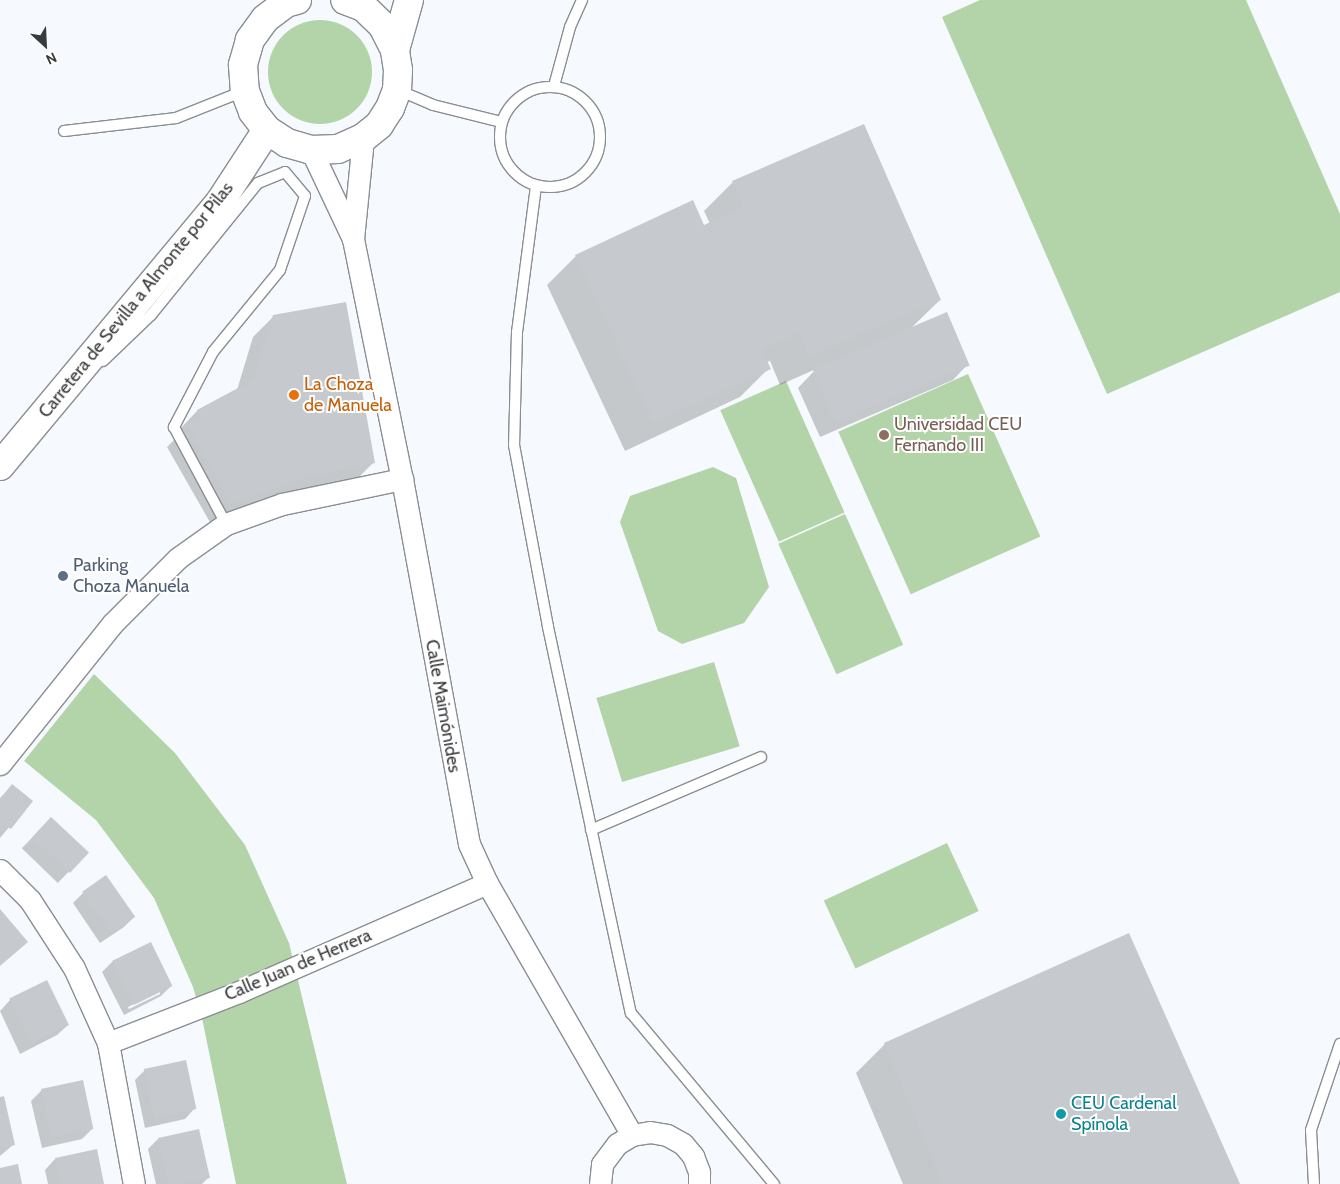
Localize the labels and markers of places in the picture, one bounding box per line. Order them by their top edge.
place label: La Choza de Manuela [304,374,392,416]
marker: La Choza de Manuela [288,389,300,401]
place label: Universidad CEU Fernando III [894,414,1022,456]
marker: Universidad CEU Fernando III [878,429,890,441]
place label: Parking Choza Manuela [73,555,189,598]
marker: Parking Choza Manuela [57,570,69,582]
place label: CEU Cardenal Spínola [1071,1093,1176,1136]
marker: CEU Cardenal Spínola [1055,1108,1067,1120]

